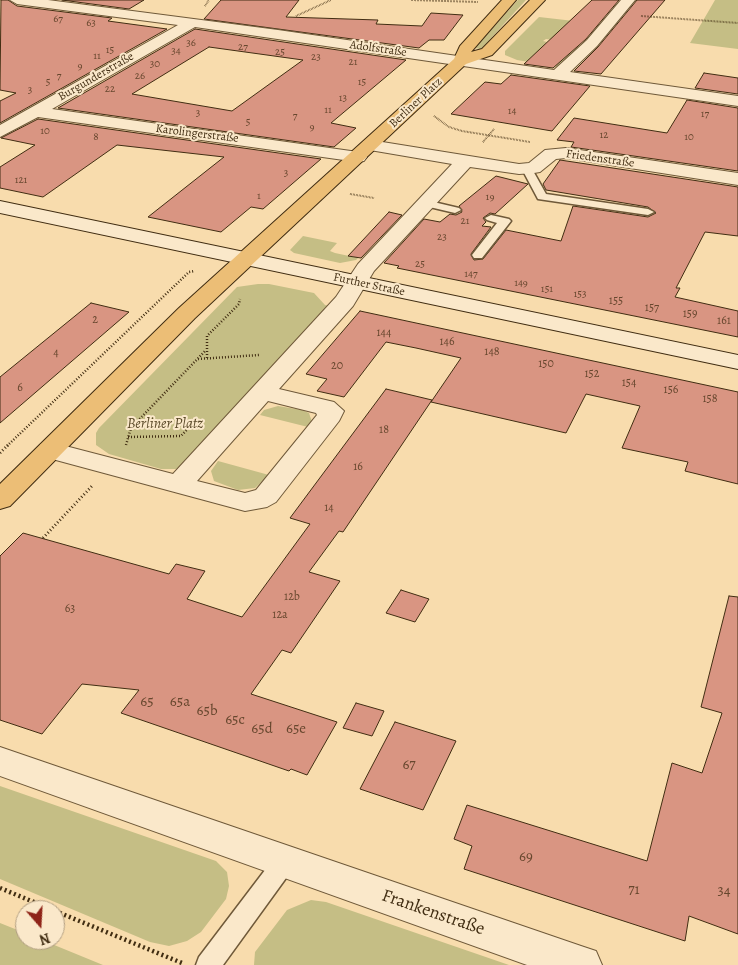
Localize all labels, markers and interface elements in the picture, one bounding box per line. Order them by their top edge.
house number: 67 [53,12,63,26]
house number: 63 [86,16,96,30]
house number: 36 [186,36,196,50]
street label: Adolfstraße [349,38,407,60]
house number: 27 [238,40,248,54]
house number: 15 [106,43,114,57]
house number: 34 [171,44,181,58]
house number: 25 [275,45,285,59]
street label: Burgunderstraße [56,49,136,105]
house number: 11 [93,49,101,63]
house number: 23 [311,50,321,64]
house number: 21 [349,55,357,69]
house number: 30 [150,57,160,71]
house number: 9 [77,59,83,73]
house number: 7 [57,69,61,83]
house number: 26 [135,69,145,83]
house number: 5 [46,75,50,89]
house number: 15 [358,75,366,89]
street label: Berliner Platz [387,75,445,131]
house number: 22 [105,82,115,96]
house number: 3 [28,83,32,97]
house number: 13 [339,91,347,105]
house number: 11 [324,103,332,117]
house number: 14 [508,104,516,118]
house number: 3 [196,106,200,120]
house number: 17 [701,107,709,121]
house number: 7 [293,109,297,123]
house number: 5 [246,115,250,129]
house number: 9 [309,120,315,134]
street label: Karolingerstraße [155,122,239,146]
house number: 10 [40,124,50,138]
house number: 12 [600,128,608,142]
house number: 8 [93,130,99,144]
house number: 10 [684,130,694,144]
street label: Friedenstraße [565,147,635,171]
house number: 3 [284,166,288,180]
house number: 121 [15,173,27,187]
house number: 1 [257,189,261,203]
house number: 19 [486,190,494,204]
house number: 21 [461,214,469,228]
house number: 23 [437,230,447,244]
house number: 25 [415,257,425,271]
house number: 147 [464,267,478,281]
street label: Further Straße [332,270,406,300]
house number: 149 [514,276,528,290]
house number: 151 [541,282,553,296]
house number: 153 [573,287,587,301]
house number: 155 [609,294,623,308]
house number: 157 [645,301,659,315]
house number: 159 [683,307,697,321]
house number: 2 [92,313,98,327]
house number: 161 [717,314,731,328]
house number: 144 [377,326,391,340]
house number: 146 [439,335,455,349]
house number: 148 [484,345,500,359]
house number: 4 [53,346,59,360]
house number: 150 [538,357,554,371]
house number: 20 [331,359,343,373]
house number: 152 [585,367,599,381]
house number: 154 [622,376,636,390]
house number: 6 [17,381,23,395]
house number: 156 [664,383,678,397]
house number: 158 [702,392,718,406]
park label: Berliner Platz [127,415,203,433]
house number: 18 [379,423,389,437]
house number: 16 [353,460,363,474]
house number: 14 [324,501,334,515]
house number: 12b [284,590,300,604]
house number: 63 [65,602,75,616]
house number: 12a [272,608,288,622]
house number: 65 [140,693,154,711]
house number: 65a [170,693,190,711]
house number: 65b [197,702,217,720]
house number: 65c [225,711,245,729]
house number: 65d [251,720,273,738]
house number: 65e [286,720,306,738]
house number: 67 [402,756,416,774]
house number: 69 [519,848,533,866]
house number: 71 [628,881,640,899]
house number: 34 [717,882,731,900]
street label: Frankenstraße [379,885,487,941]
north arrow [15,900,65,950]
text: N [37,928,53,949]

